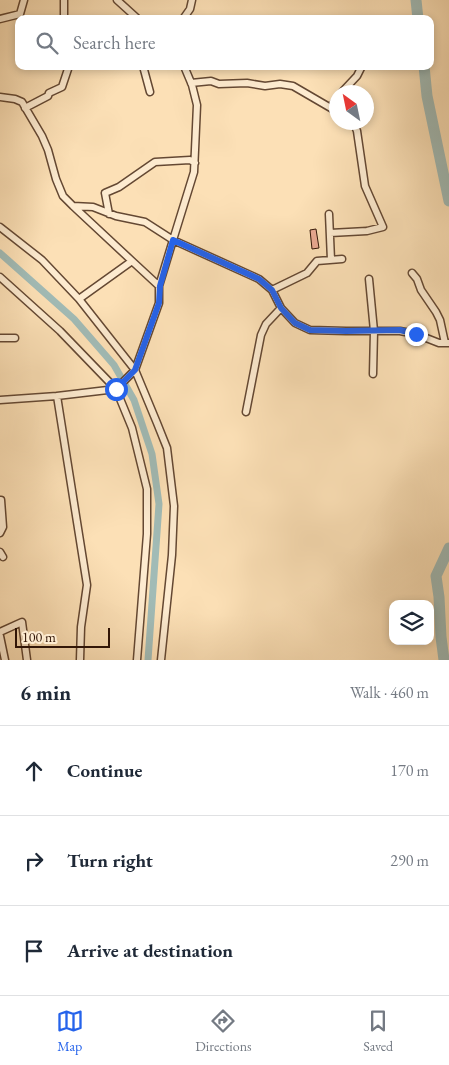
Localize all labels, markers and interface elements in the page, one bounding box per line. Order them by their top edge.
search box [15,15,434,70]
icon: search [33,29,61,57]
text: Search here [73,30,155,55]
north arrow [329,85,374,130]
route end [405,323,428,346]
route start [105,378,128,401]
map controls [389,600,434,645]
button: layers [389,600,434,645]
scale bar [15,625,110,648]
text: 100 m [22,628,56,646]
text: 6 min [20,679,71,706]
text: Walk · 460 m [350,682,429,703]
icon: ahead [20,757,48,785]
text: Continue [67,758,142,783]
text: 170 m [390,760,429,781]
icon: right [20,847,48,875]
text: Turn right [67,848,153,873]
text: 290 m [390,850,429,871]
icon: arrive [20,937,48,965]
text: Arrive at destination [67,938,233,963]
tab: Map [56,1007,84,1055]
tab: Directions [195,1007,252,1055]
tab: Saved [363,1007,393,1055]

